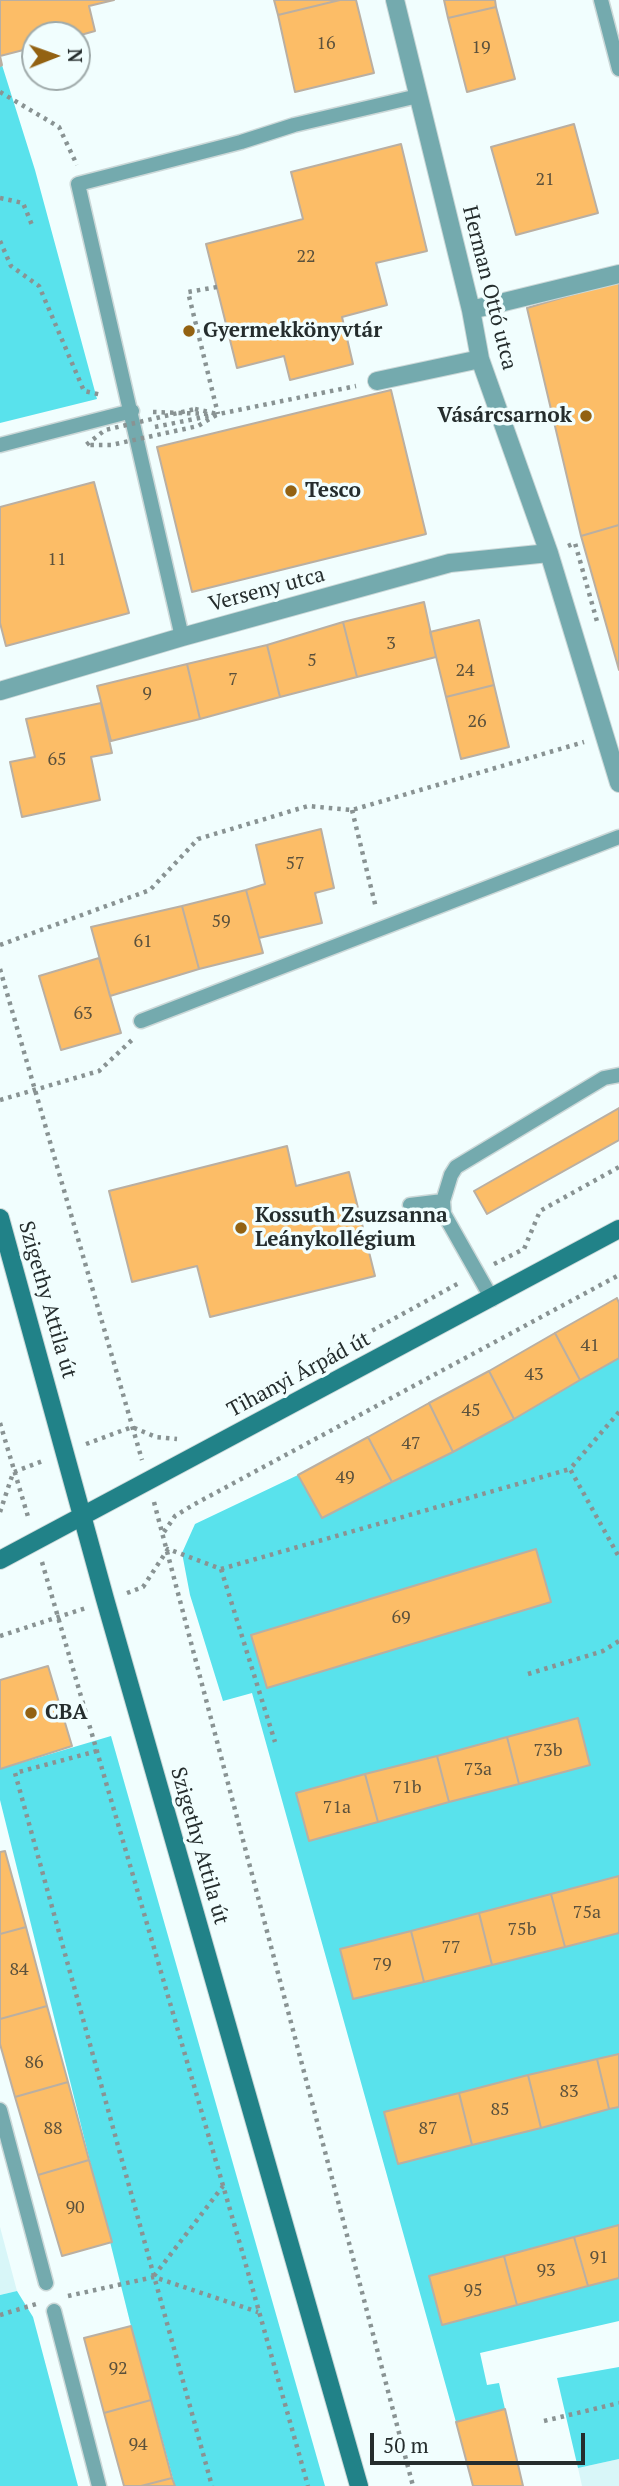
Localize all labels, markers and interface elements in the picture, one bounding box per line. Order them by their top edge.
north arrow [21,21,91,91]
house number: 16 [316,33,336,55]
house number: 19 [471,37,491,59]
text: N [63,48,88,63]
house number: 21 [535,169,555,191]
street label: Herman Ottó utca [456,203,522,373]
house number: 22 [296,246,316,268]
place label: Gyermekkönyvtár [203,318,382,344]
marker: Gyermekkönyvtár [181,323,197,339]
place label: Vásárcsarnok [437,403,572,429]
marker: Vásárcsarnok [578,408,594,424]
place label: Tesco [305,478,361,504]
marker: Tesco [283,483,299,499]
house number: 11 [47,549,67,571]
street label: Verseny utca [206,562,328,618]
house number: 3 [386,633,396,655]
house number: 5 [307,650,317,672]
house number: 24 [455,660,475,682]
house number: 7 [228,669,238,691]
house number: 9 [142,683,152,705]
house number: 26 [467,711,487,733]
house number: 65 [47,749,67,771]
house number: 57 [285,853,305,875]
house number: 59 [211,911,231,933]
house number: 61 [133,931,153,953]
house number: 63 [73,1003,93,1025]
place label: Kossuth Zsuzsanna Leánykollégium [255,1203,448,1253]
street label: Szigethy Attila út [13,1218,81,1382]
marker: Kossuth Zsuzsanna Leánykollégium [233,1220,249,1236]
street label: Tihanyi Árpád út [223,1327,375,1423]
house number: 41 [580,1335,600,1357]
house number: 43 [524,1364,544,1386]
house number: 45 [461,1400,481,1422]
house number: 47 [401,1433,421,1455]
house number: 49 [335,1467,355,1489]
house number: 69 [391,1607,411,1629]
place label: CBA [45,1700,88,1726]
marker: CBA [23,1705,39,1721]
house number: 73b [534,1740,562,1762]
house number: 73a [464,1759,492,1781]
street label: Szigethy Attila út [165,1764,233,1928]
house number: 71b [393,1777,421,1799]
house number: 71a [323,1797,351,1819]
house number: 75a [573,1902,601,1924]
house number: 75b [508,1919,536,1941]
house number: 77 [441,1937,461,1959]
house number: 79 [372,1954,392,1976]
house number: 84 [9,1959,29,1981]
house number: 86 [24,2052,44,2074]
house number: 83 [559,2081,579,2103]
house number: 85 [490,2099,510,2121]
house number: 88 [43,2118,63,2140]
house number: 87 [418,2118,438,2140]
house number: 90 [65,2197,85,2219]
house number: 91 [589,2247,609,2269]
house number: 93 [536,2260,556,2282]
house number: 95 [463,2280,483,2302]
house number: 92 [108,2358,128,2380]
scale bar [374,2420,589,2464]
text: 50 m [383,2431,429,2459]
house number: 94 [128,2434,148,2456]

